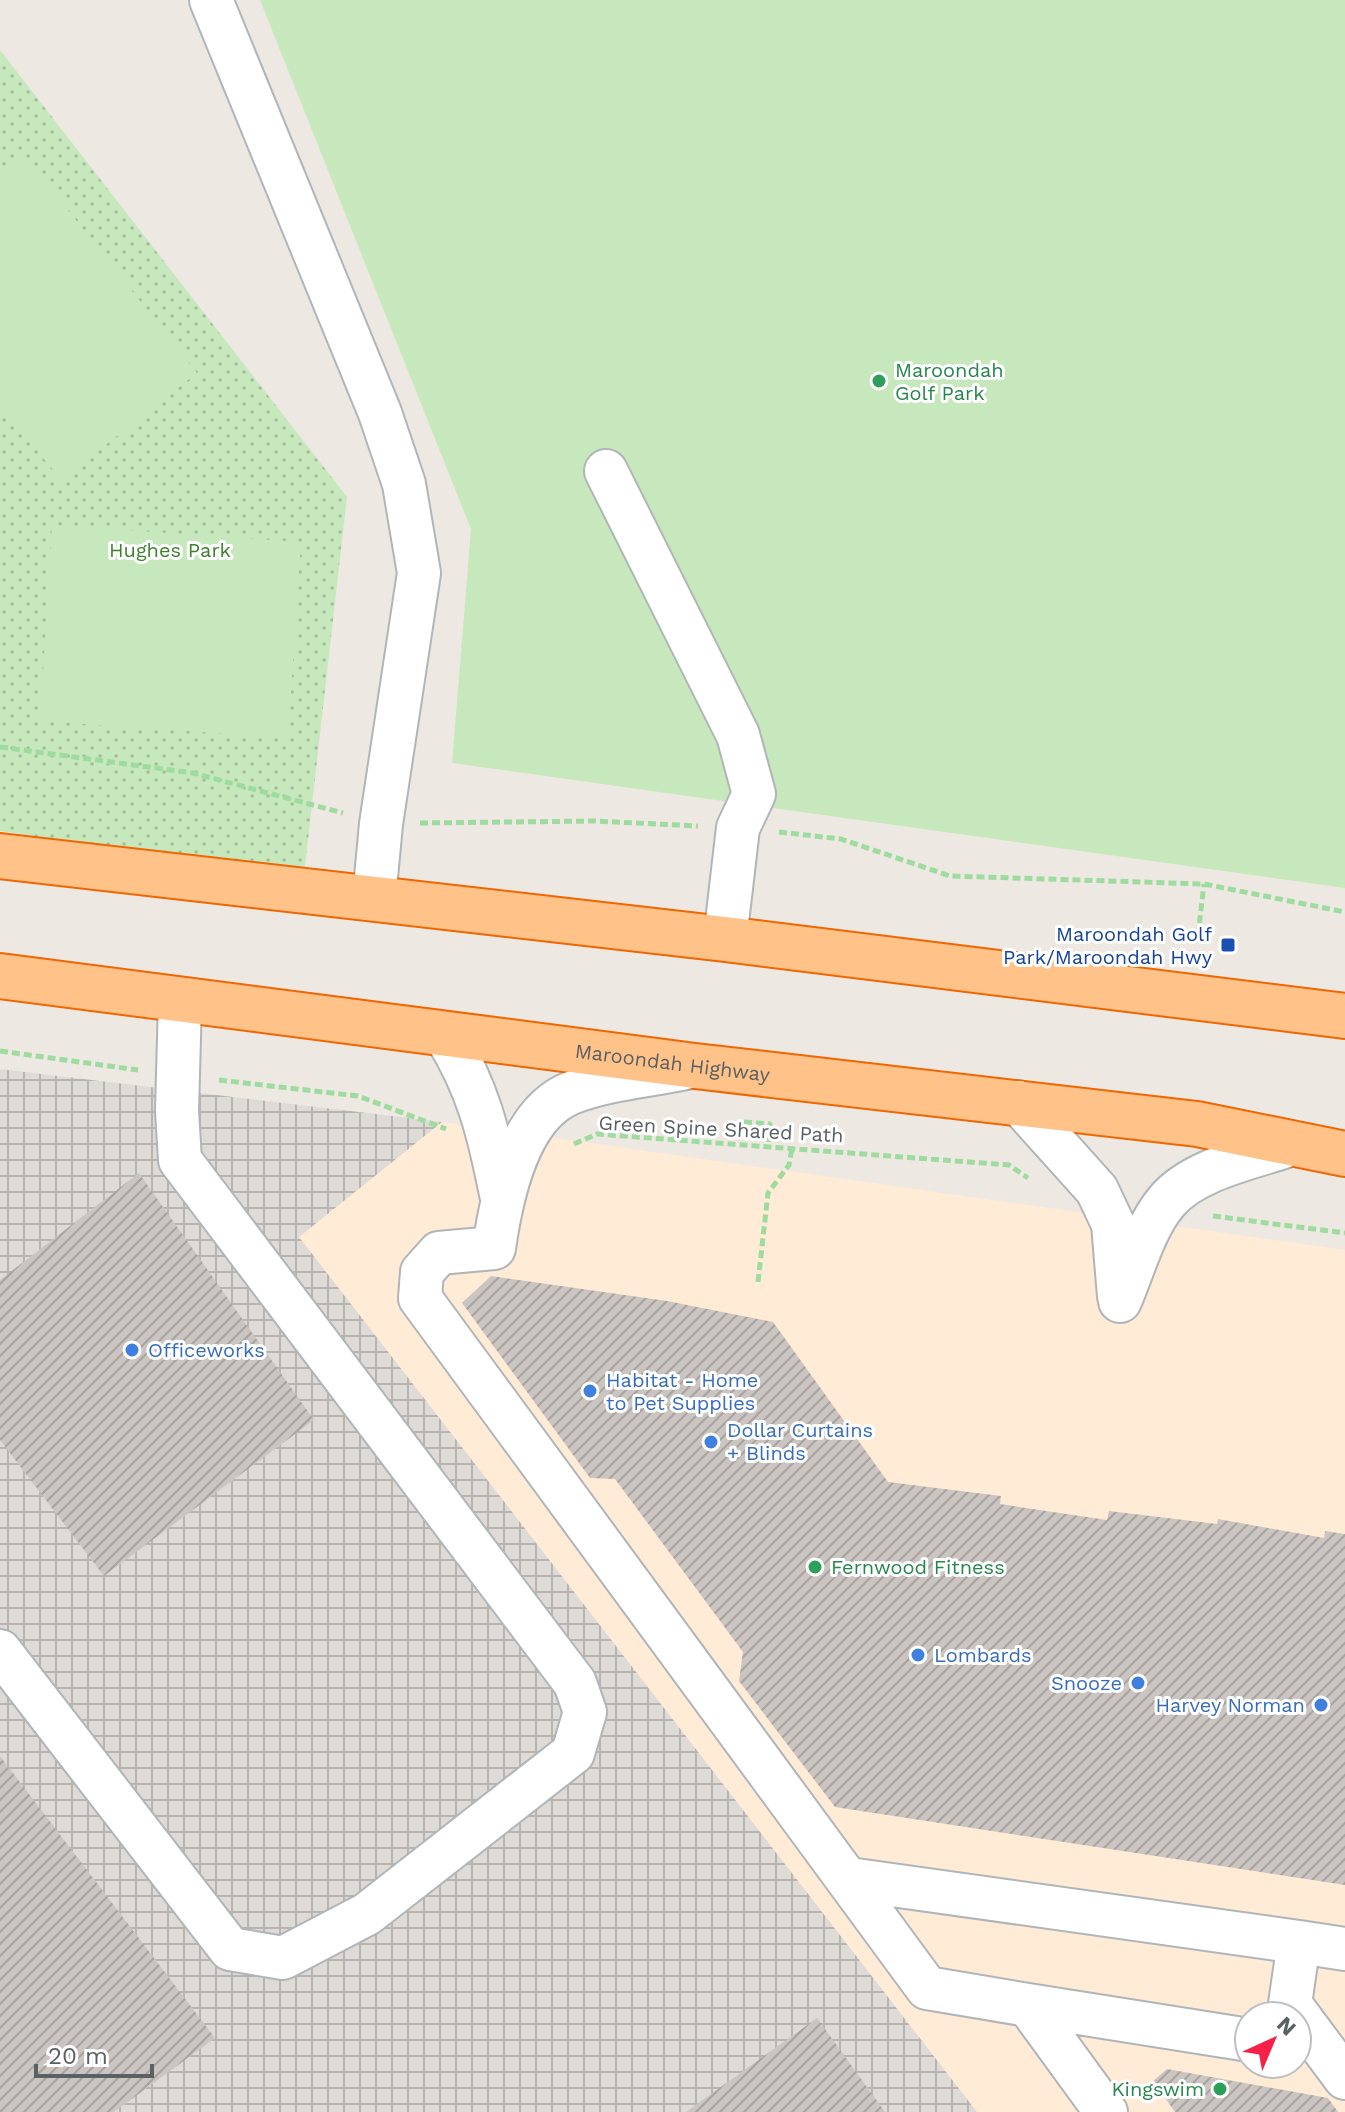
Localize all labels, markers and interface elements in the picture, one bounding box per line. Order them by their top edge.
place label: Maroondah Golf Park [895,358,1004,405]
marker: Maroondah Golf Park [870,372,888,390]
park label: Hughes Park [109,538,231,562]
place label: Maroondah Golf Park/Maroondah Hwy [1003,922,1213,969]
marker: Maroondah Golf Park/Maroondah Hwy [1219,936,1237,954]
street label: Maroondah Highway [574,1039,772,1087]
street label: Green Spine Shared Path [598,1111,844,1147]
place label: Officeworks [148,1338,265,1362]
marker: Officeworks [123,1341,141,1359]
place label: Habitat - Home to Pet Supplies [606,1368,758,1415]
marker: Habitat - Home to Pet Supplies [581,1382,599,1400]
place label: Dollar Curtains + Blinds [727,1418,873,1465]
marker: Dollar Curtains + Blinds [702,1433,720,1451]
place label: Fernwood Fitness [831,1555,1005,1579]
marker: Fernwood Fitness [806,1558,824,1576]
place label: Lombards [934,1643,1032,1667]
marker: Lombards [909,1646,927,1664]
place label: Snooze [1051,1671,1122,1695]
marker: Snooze [1129,1674,1147,1692]
place label: Harvey Norman [1155,1693,1305,1717]
marker: Harvey Norman [1312,1696,1330,1714]
north arrow [1233,2000,1313,2080]
text: N [1272,2011,1301,2041]
scale bar [36,2028,152,2078]
text: 20 m [48,2042,108,2070]
place label: Kingswim [1112,2077,1204,2101]
marker: Kingswim [1211,2080,1229,2098]

